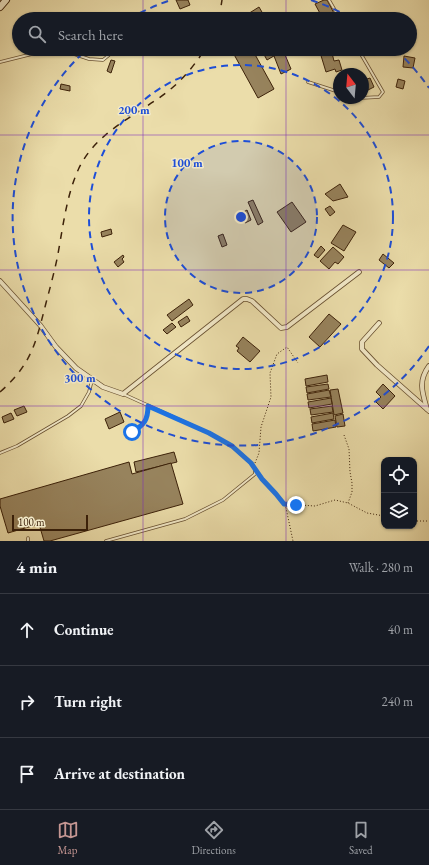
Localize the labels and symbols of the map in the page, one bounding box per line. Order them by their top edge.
north arrow [333,68,369,104]
text: 200 m [118,102,150,118]
text: 100 m [171,155,203,171]
centre of rings [234,210,248,224]
text: 300 m [64,370,96,386]
route start [123,423,141,441]
route end [287,496,305,514]
scale bar [12,513,88,532]

